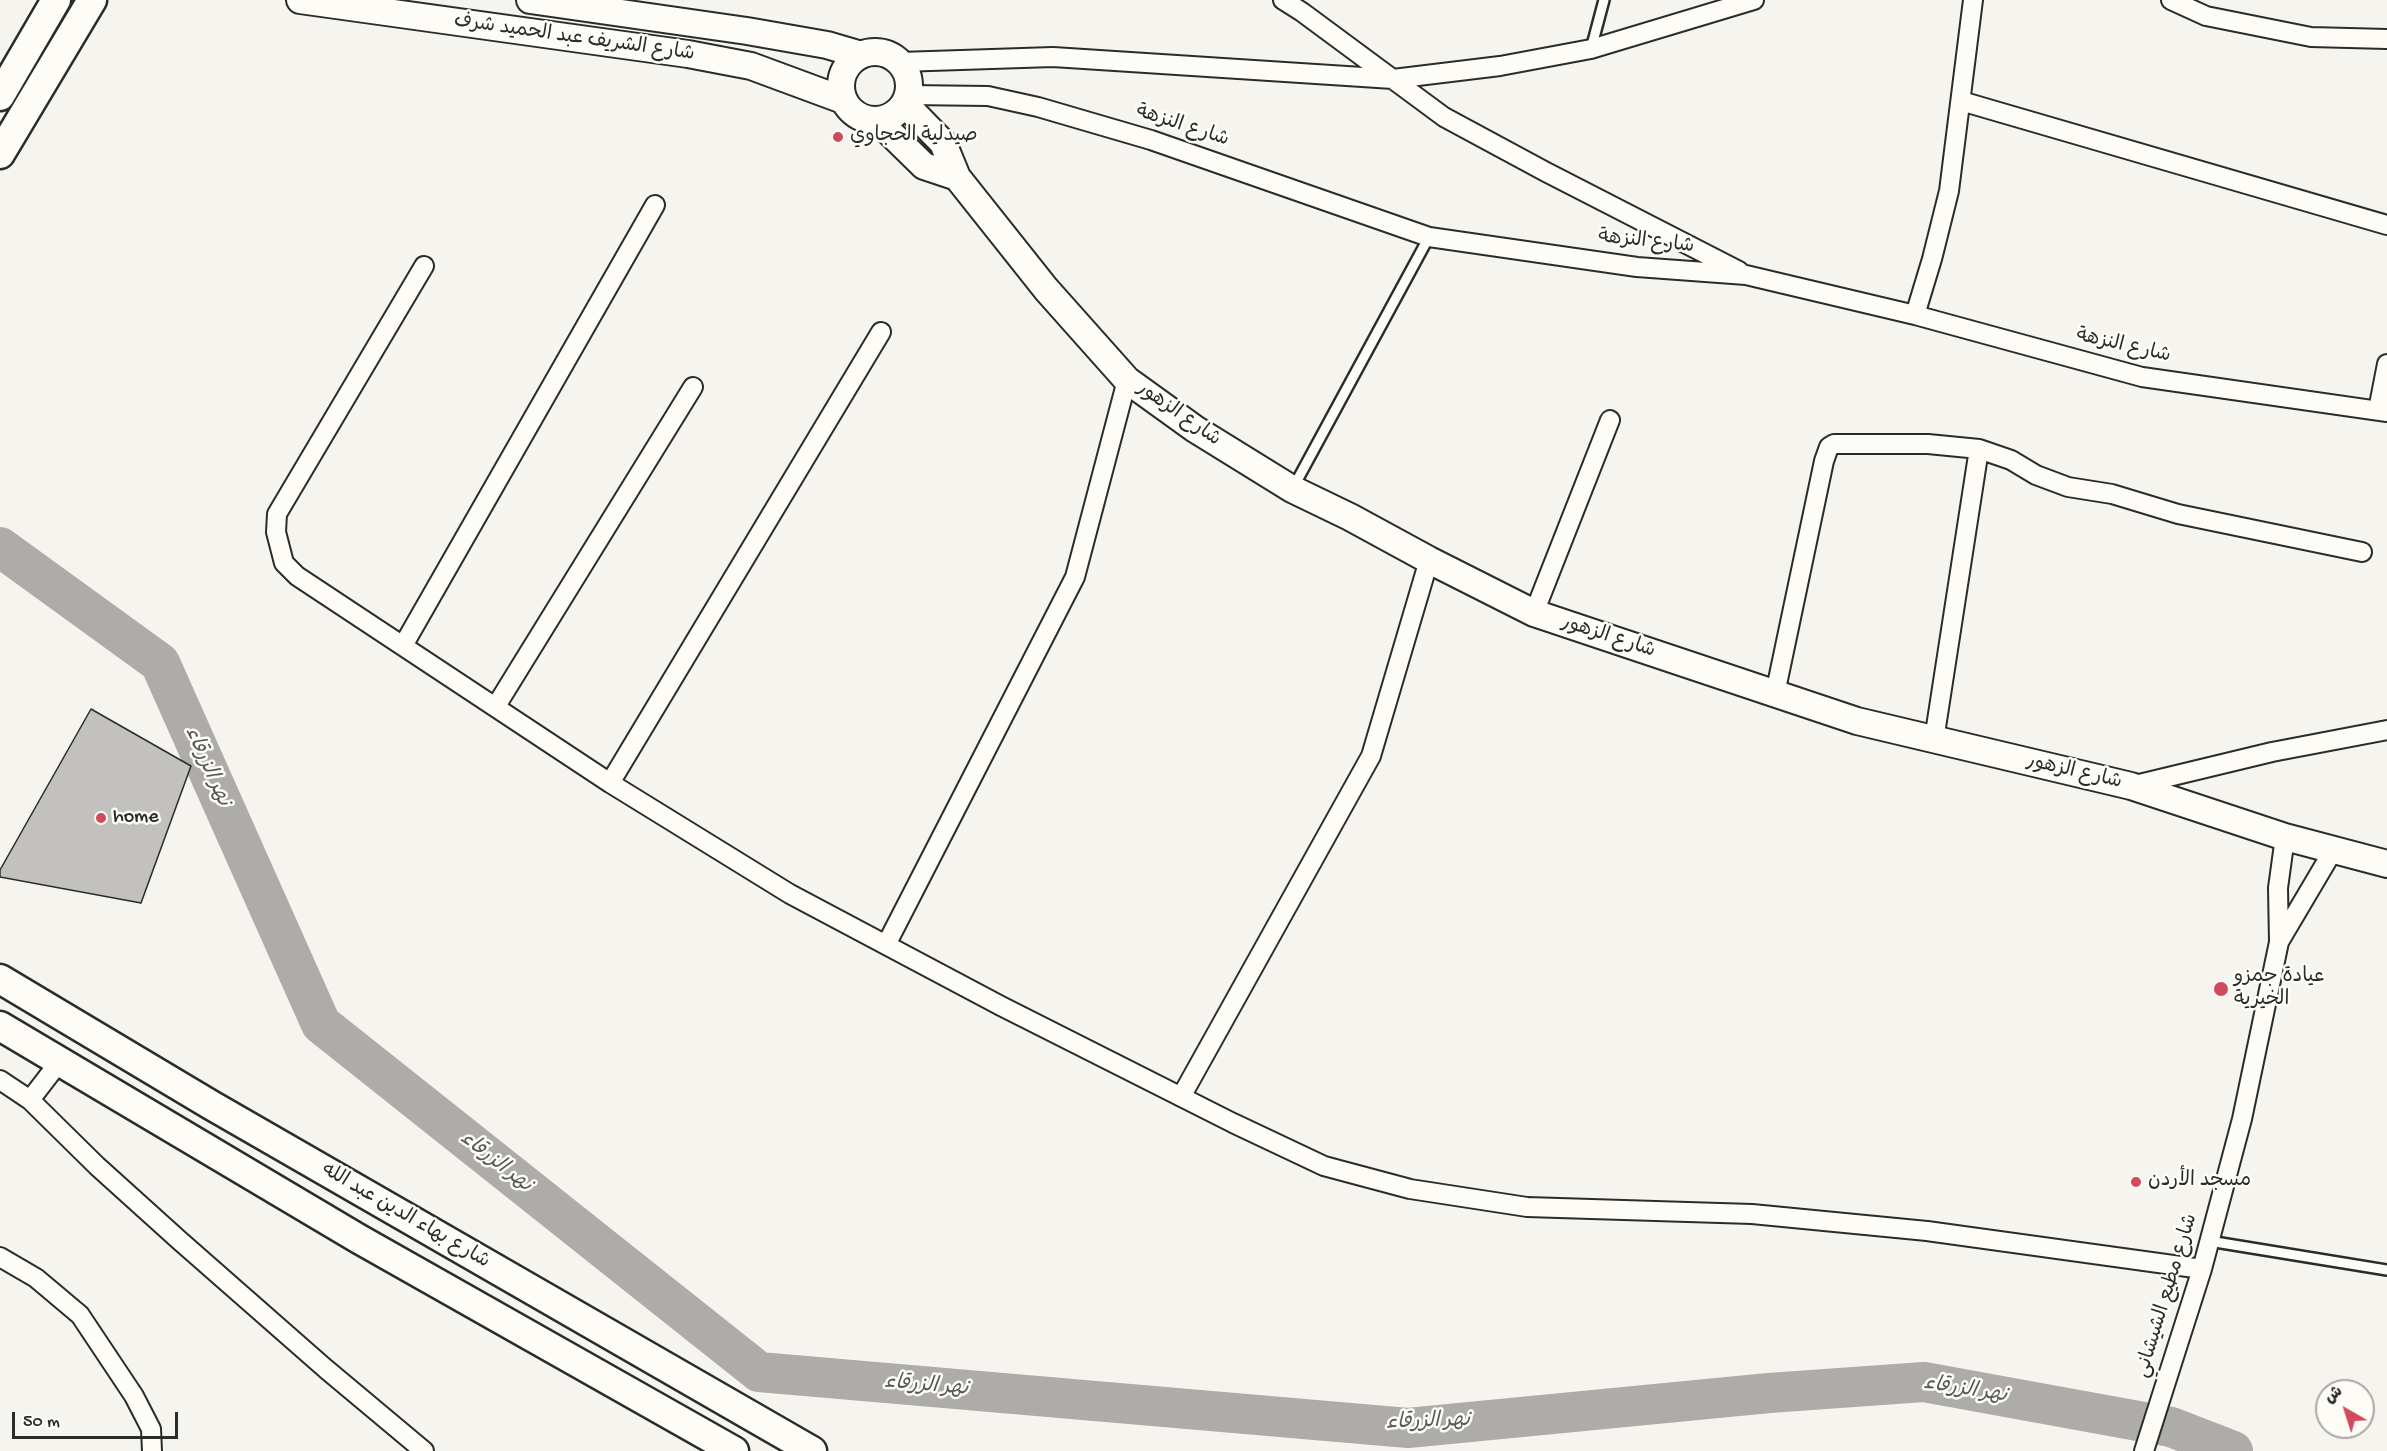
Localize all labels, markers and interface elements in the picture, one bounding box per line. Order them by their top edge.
street label: شارع الشريف عبد الحميد شرف [452,10,696,68]
street label: شارع النزهة [1132,101,1232,153]
place label: صيدلية الحجاوي [850,125,977,149]
marker: صيدلية الحجاوي [831,130,845,144]
street label: شارع النزهة [1597,226,1695,260]
street label: شارع النزهة [2073,324,2173,370]
street label: شارع الزهور [1131,377,1225,453]
street label: شارع الزهور [1558,612,1658,664]
water label: نهر الزرقاء [177,723,235,811]
street label: شارع الزهور [2024,750,2124,796]
place label: home [113,806,159,830]
marker: home [94,811,108,825]
place label: عيادة جمزو الخيرية [2234,966,2324,1013]
marker: عيادة جمزو الخيرية [2212,980,2230,998]
water label: نهر الزرقاء [454,1127,536,1199]
street label: شارع بهاء الدين عبد الله [317,1159,493,1275]
place label: مسجد الأردن [2148,1170,2251,1194]
marker: مسجد الأردن [2129,1175,2143,1189]
street label: شارع مطيع الشيشاني [2132,1211,2204,1381]
water label: نهر الزرقاء [883,1371,969,1403]
water label: نهر الزرقاء [1921,1372,2009,1410]
north arrow [2315,1379,2375,1439]
text: ش [2322,1383,2347,1409]
scale bar [15,1400,182,1438]
water label: نهر الزرقاء [1385,1409,1471,1437]
text: 50 m [23,1412,60,1433]

